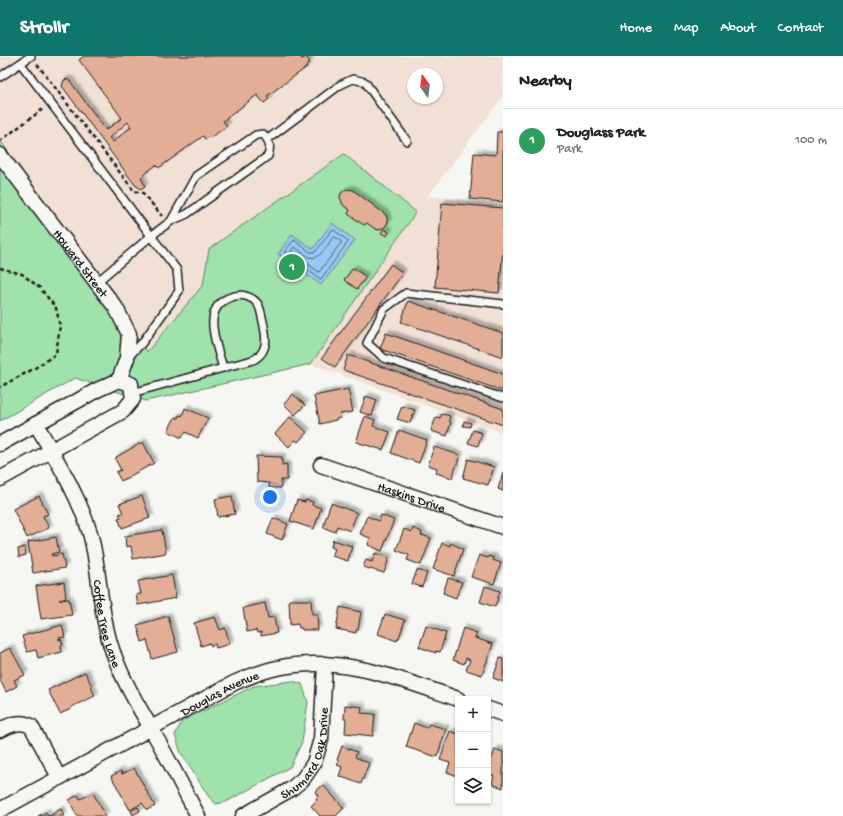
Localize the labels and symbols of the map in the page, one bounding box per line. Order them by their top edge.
north arrow [407,68,443,104]
street label: Howard Street [49,227,111,302]
pin: 1 [279,252,305,282]
street label: Haskins Drive [375,480,447,517]
your location [260,487,280,507]
street label: Coffee Tree Lane [89,579,123,670]
street label: Douglas Avenue [178,669,262,721]
street label: Shumard Oak Drive [278,707,333,803]

